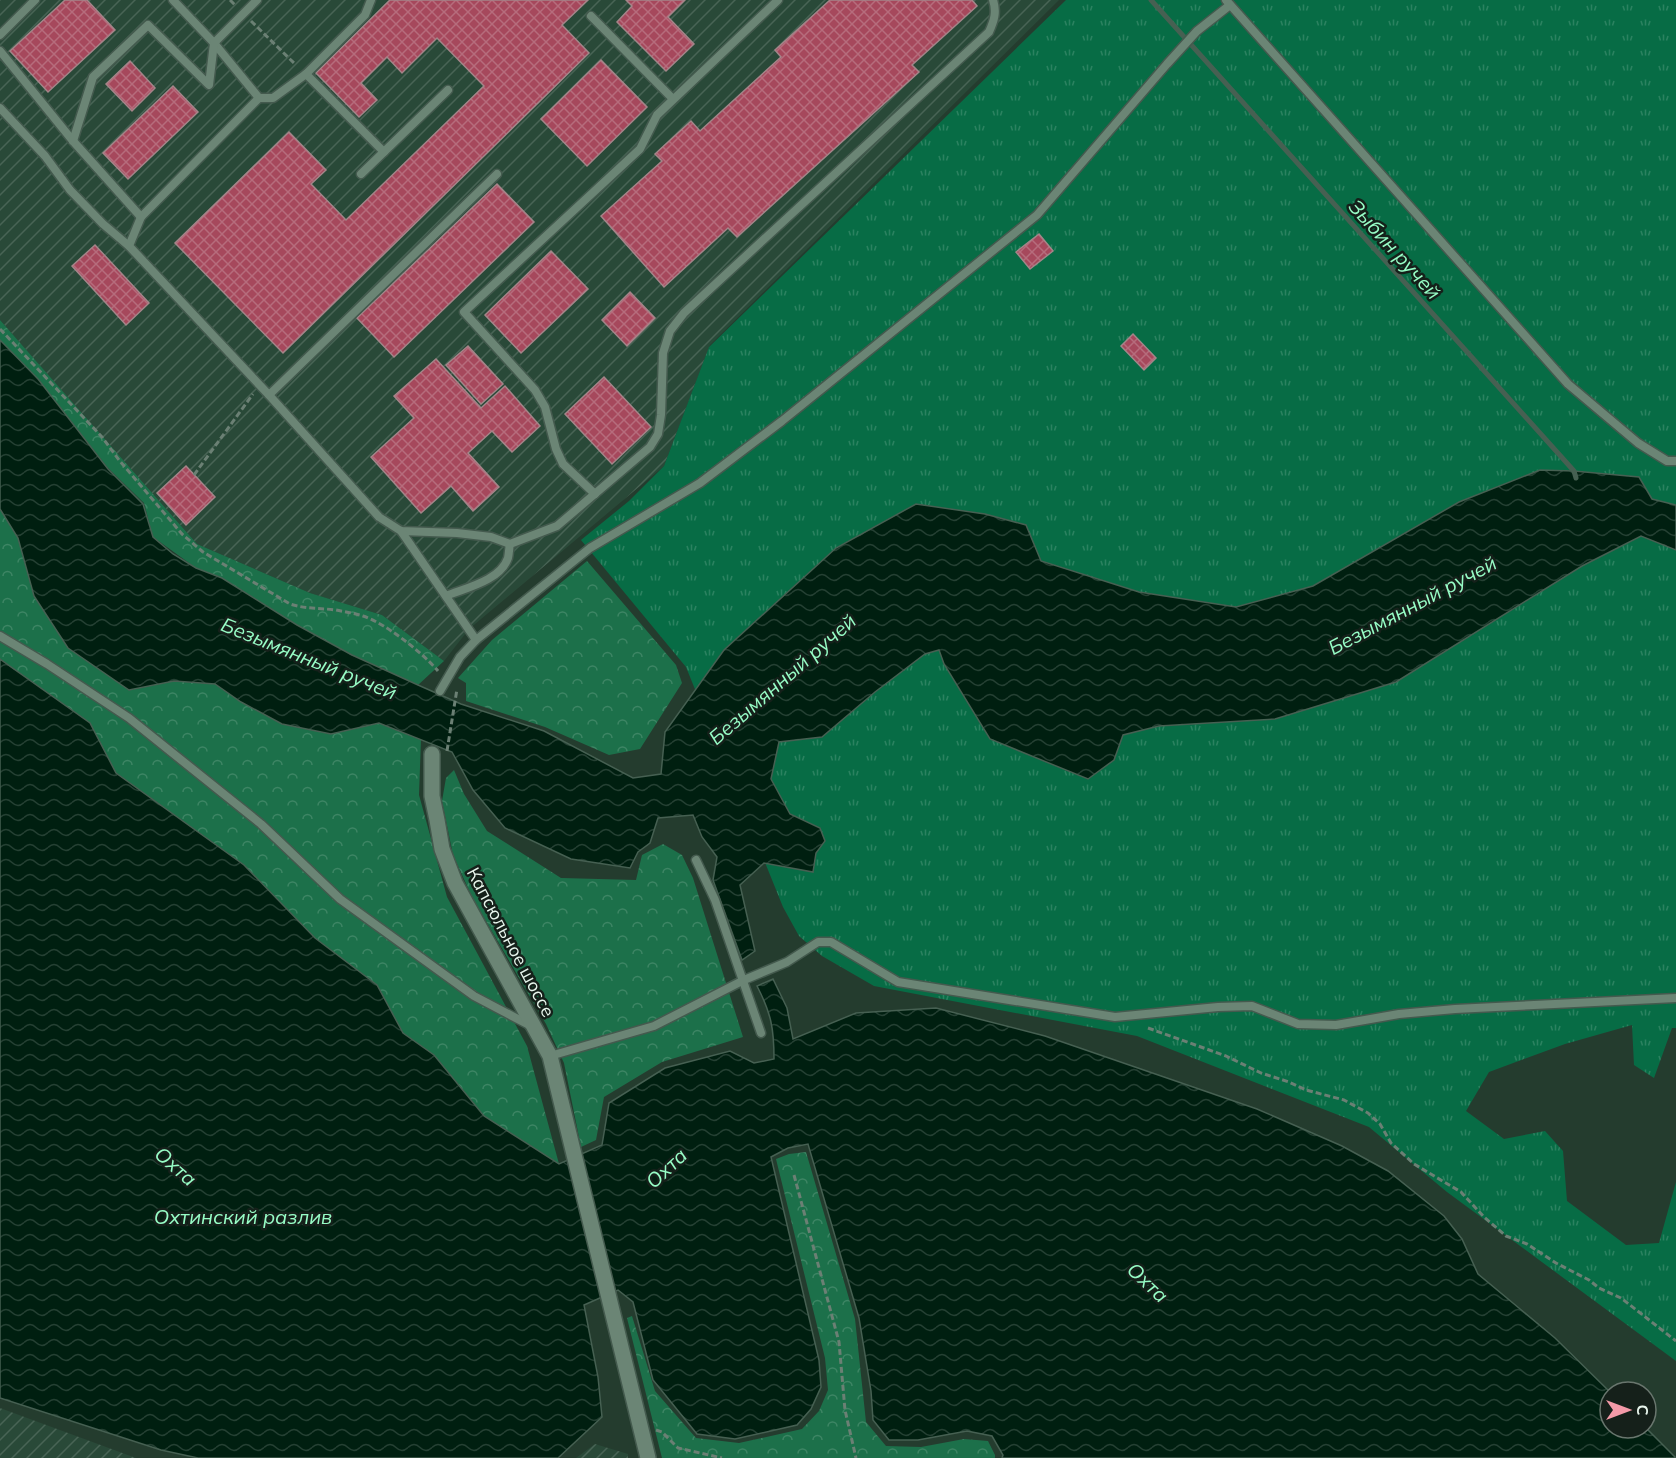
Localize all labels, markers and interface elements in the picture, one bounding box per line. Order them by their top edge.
water label: Зыбин ручей [1344,194,1446,304]
water label: Безымянный ручей [1324,550,1501,660]
water label: Безымянный ручей [703,608,861,750]
water label: Безымянный ручей [218,611,401,705]
street label: Капсюльное шоссе [462,863,560,1021]
water label: Охта [150,1141,202,1191]
water label: Охта [640,1143,692,1193]
water label: Охтинский разлив [154,1204,332,1229]
water label: Охта [1122,1257,1174,1307]
north arrow [1598,1380,1658,1440]
text: С [1633,1405,1653,1416]

